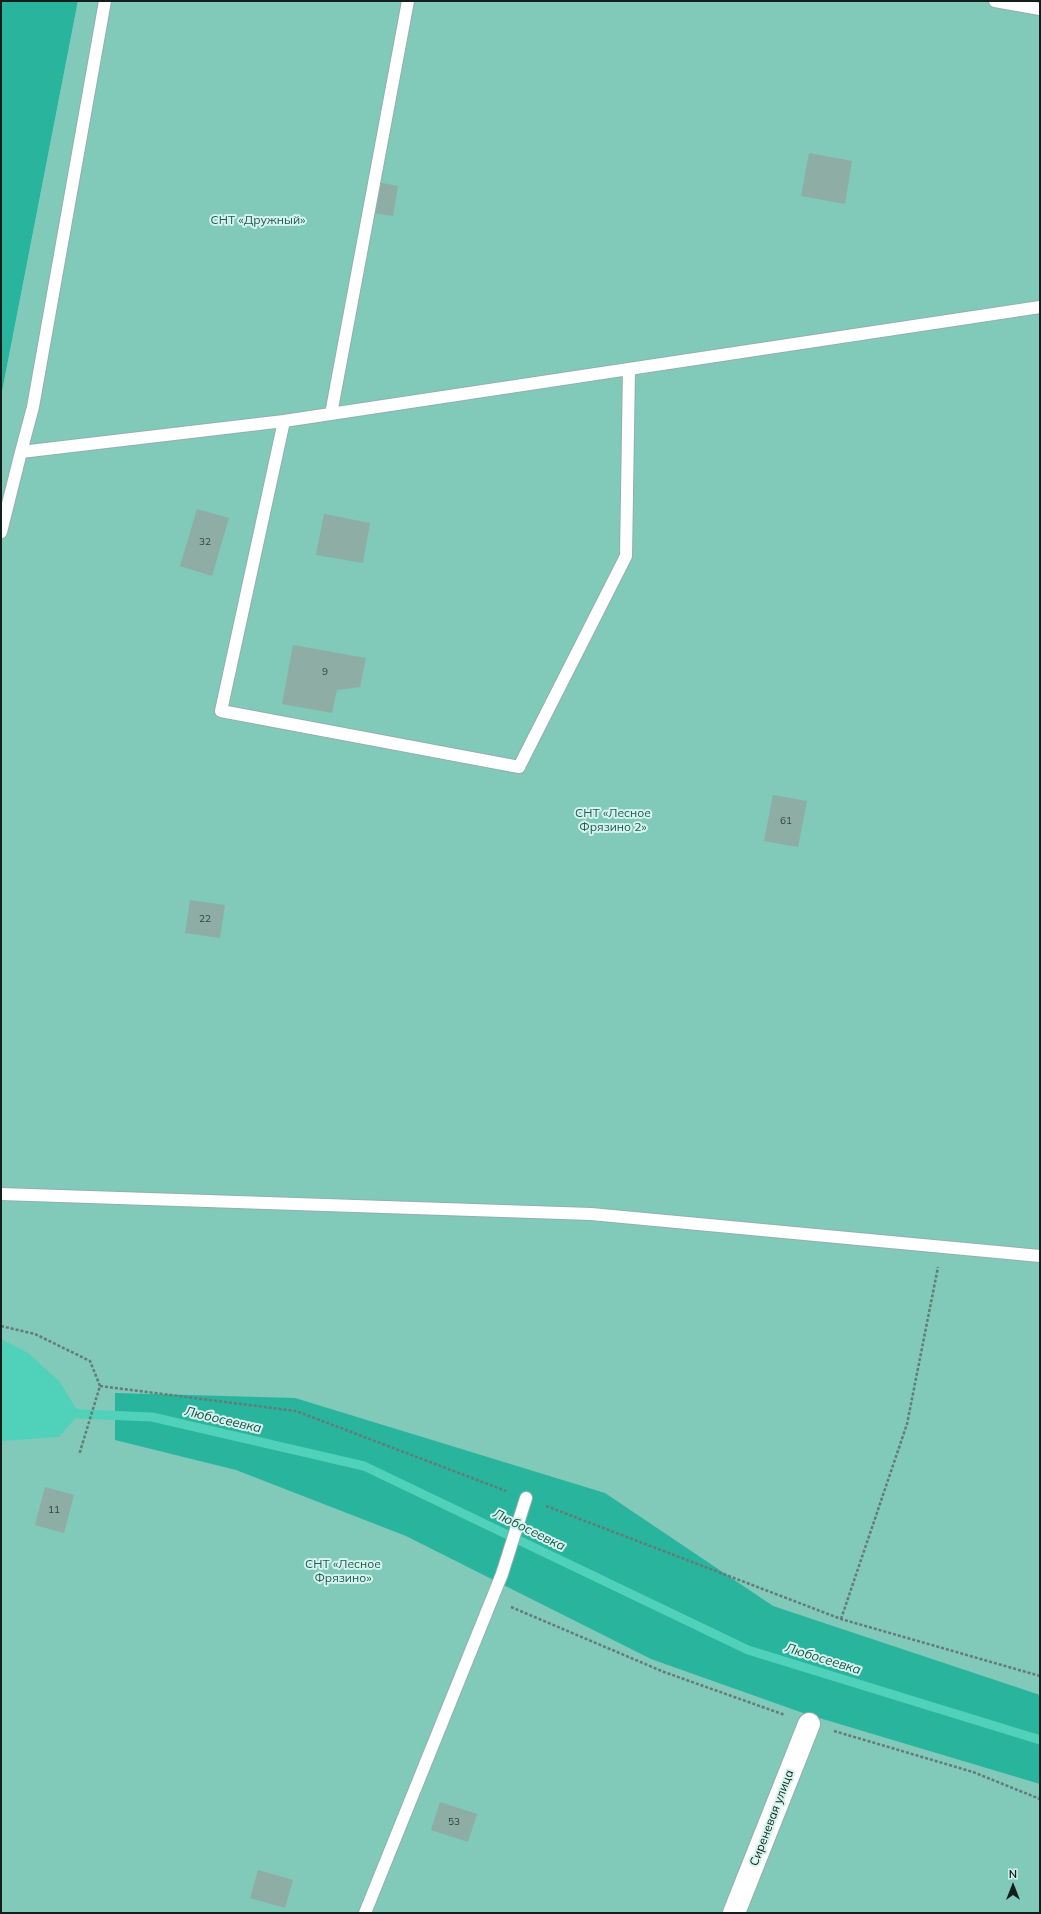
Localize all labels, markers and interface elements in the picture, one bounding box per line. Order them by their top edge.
park label: СНТ «Дружный» [211,213,305,227]
house number: 32 [199,536,211,548]
house number: 9 [322,666,328,678]
park label: СНТ «Лесное Фрязино 2» [575,806,651,834]
house number: 61 [780,815,792,827]
house number: 22 [199,913,211,925]
water label: Любосеевка [183,1404,263,1436]
house number: 11 [48,1504,60,1516]
water label: Любосеевка [490,1506,568,1554]
park label: СНТ «Лесное Фрязино» [305,1557,381,1585]
water label: Любосеевка [783,1640,863,1678]
street label: Сиреневая улица [747,1768,797,1868]
house number: 53 [448,1816,460,1828]
north arrow [993,1866,1033,1906]
text: N [1009,1867,1017,1881]

